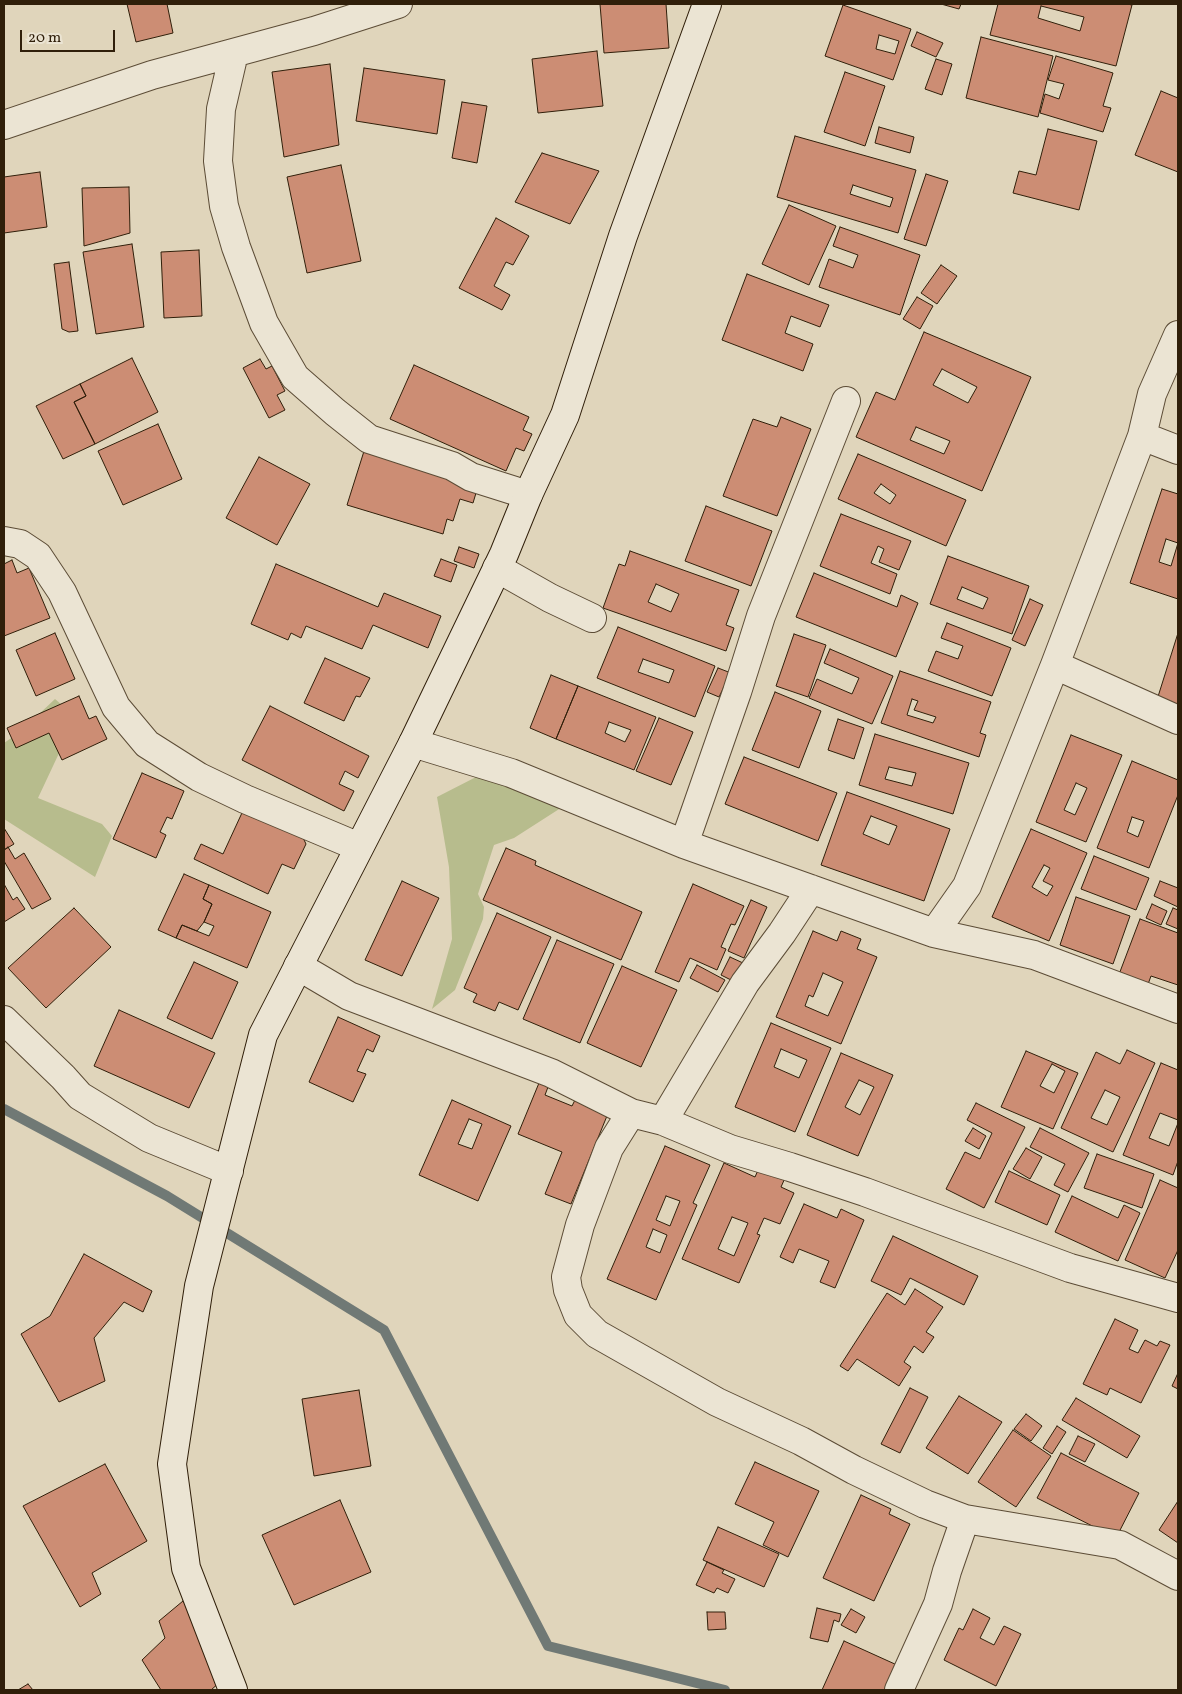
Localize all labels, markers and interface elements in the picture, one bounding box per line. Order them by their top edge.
scale bar [22,20,118,52]
text: 20 m [28,28,61,49]

